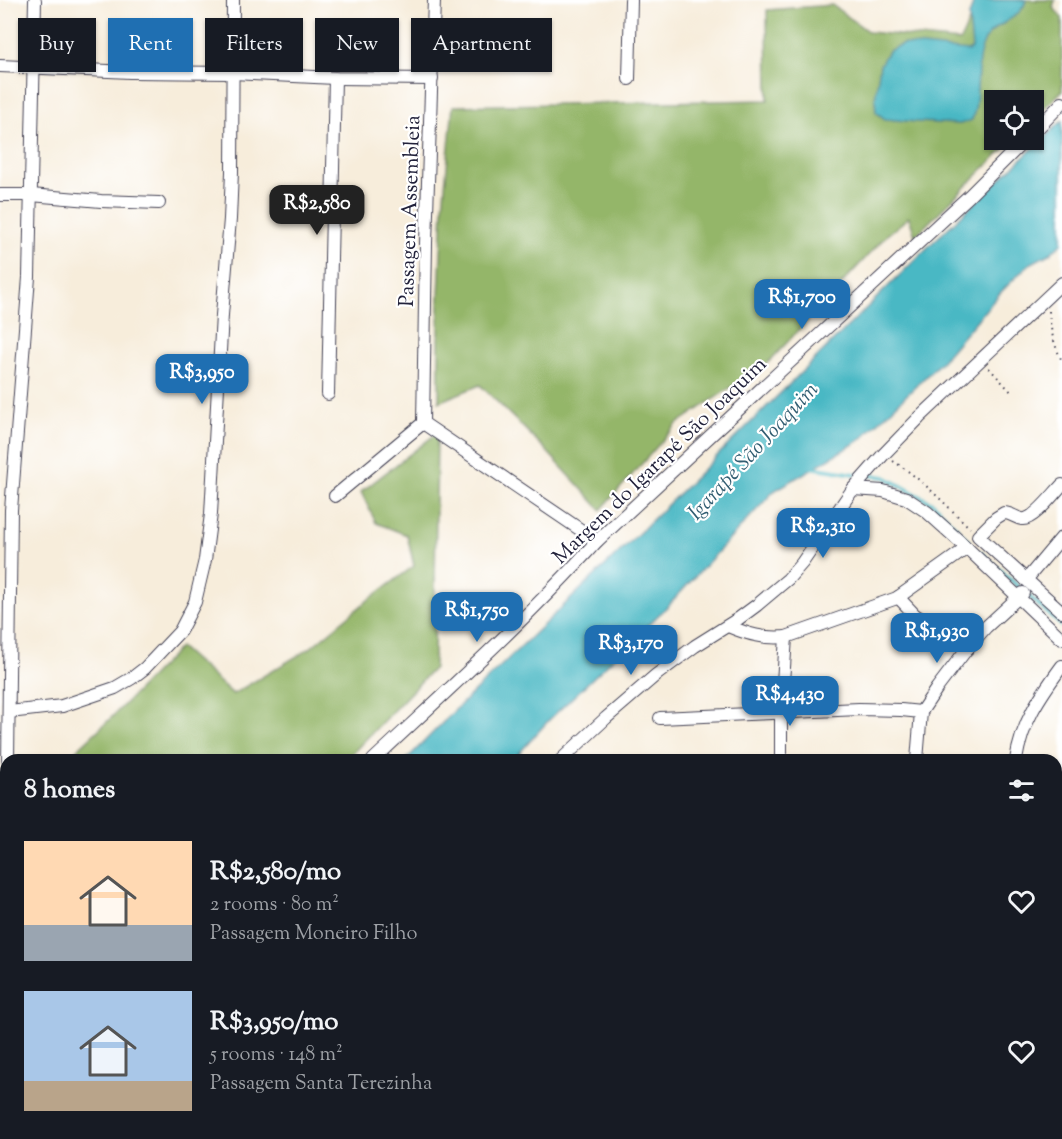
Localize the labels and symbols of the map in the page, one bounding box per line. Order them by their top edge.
street label: Passagem Assembleia [393,114,429,307]
pin: R$2,580 [262,185,372,236]
pin: R$1,700 [747,279,857,330]
street label: Margem do Igarapé São Joaquim [547,351,774,572]
pin: R$3,950 [147,354,257,405]
water label: Igarapé São Joaquim [681,376,827,528]
pin: R$2,310 [768,508,878,559]
pin: R$1,750 [422,592,532,643]
pin: R$1,930 [882,613,992,664]
pin: R$3,170 [576,625,686,676]
pin: R$4,430 [735,676,845,727]

